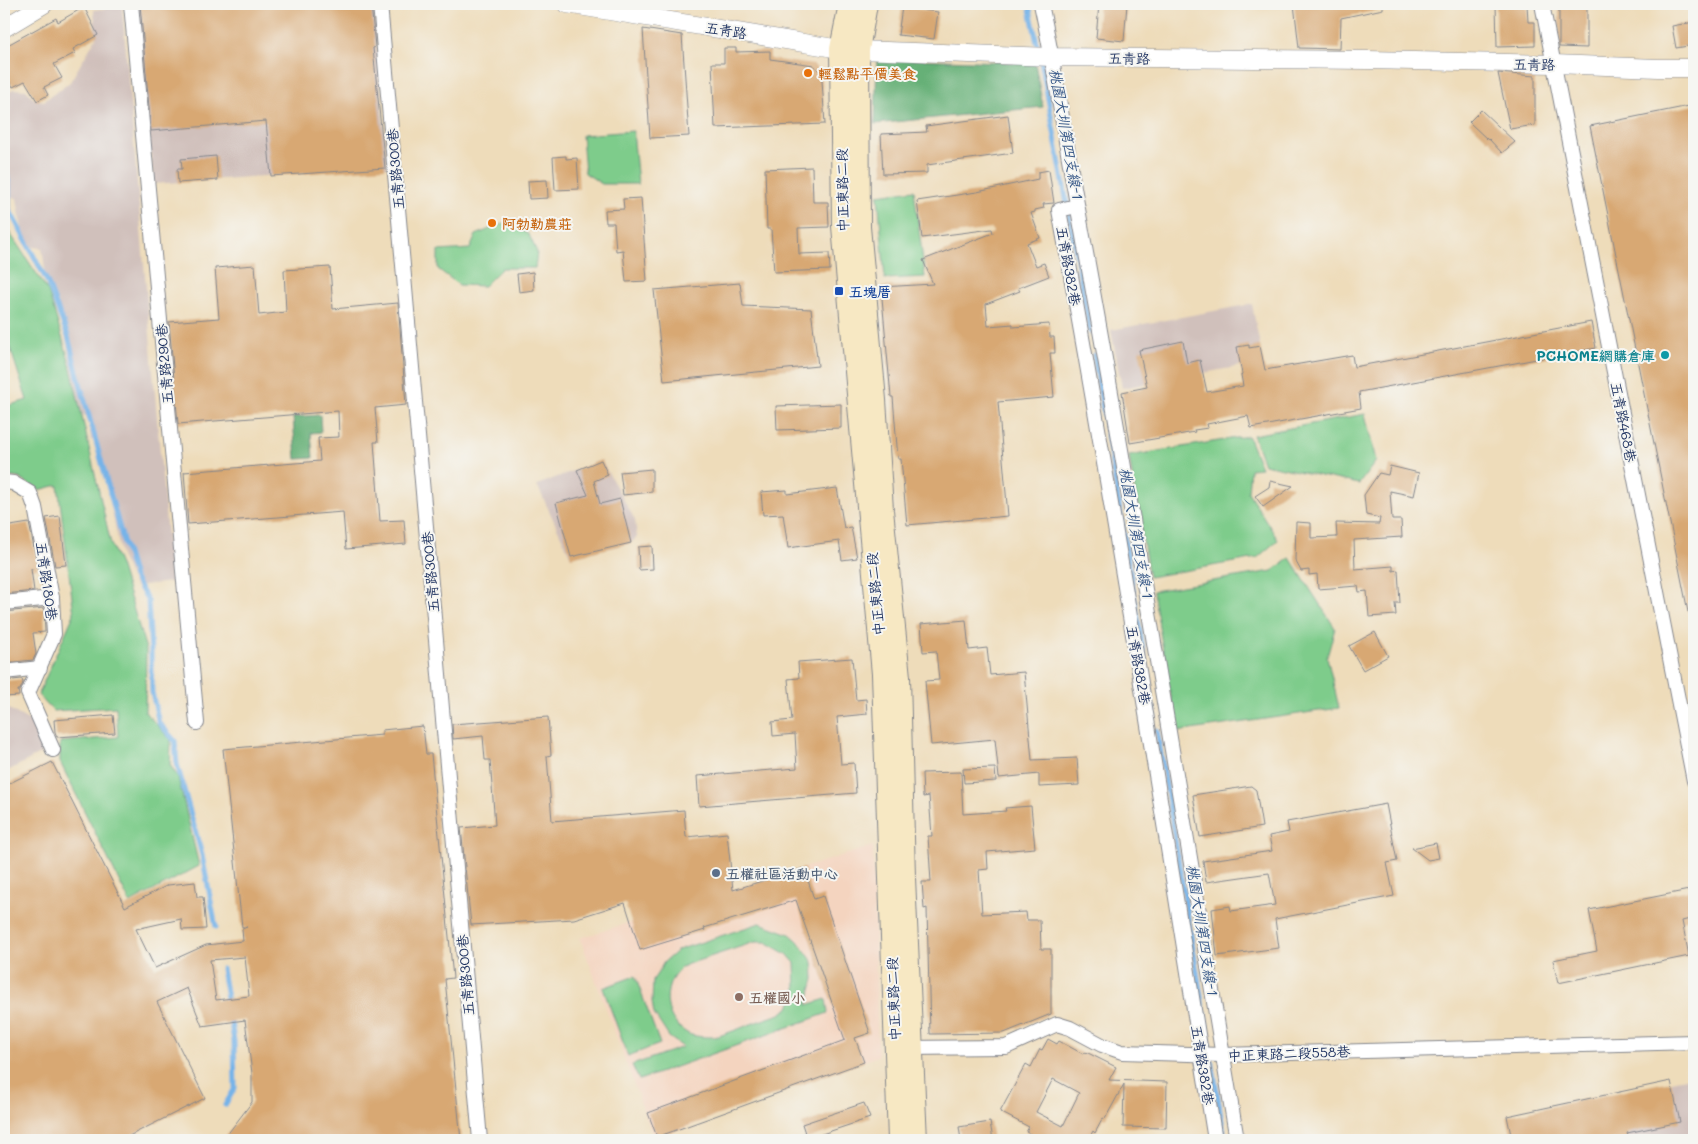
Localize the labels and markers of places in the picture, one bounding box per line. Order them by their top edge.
place label: 輕鬆點平價美食 [818,64,916,83]
marker: 輕鬆點平價美食 [802,67,814,79]
place label: 阿勃勒農莊 [502,214,572,233]
marker: 阿勃勒農莊 [486,217,498,229]
place label: 五塊厝 [849,282,891,301]
marker: 五塊厝 [833,285,845,297]
place label: PCHOME網購倉庫 [1536,346,1655,365]
marker: PCHOME網購倉庫 [1659,349,1671,361]
place label: 五權社區活動中心 [726,864,838,883]
marker: 五權社區活動中心 [710,867,722,879]
place label: 五權國小 [749,988,805,1007]
marker: 五權國小 [733,991,745,1003]

